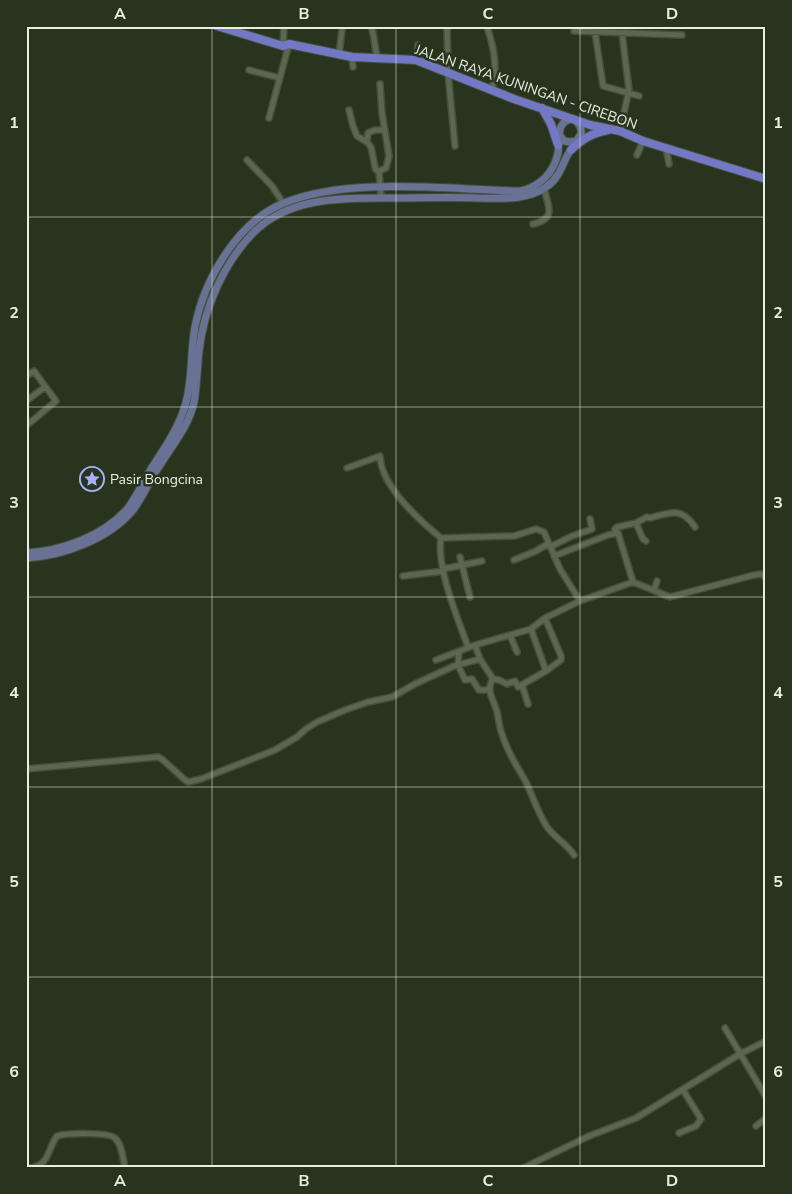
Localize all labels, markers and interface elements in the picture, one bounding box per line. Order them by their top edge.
text: A [114,3,126,25]
text: B [298,3,310,25]
text: C [483,3,494,25]
text: D [666,3,678,25]
street label: JALAN RAYA KUNINGAN - CIREBON [411,40,640,134]
text: 1 [9,112,19,134]
text: 1 [773,112,783,134]
text: 2 [9,302,19,324]
text: 2 [773,302,783,324]
place icon: Pasir Bongcina [79,466,105,492]
place label: Pasir Bongcina [110,470,203,489]
text: 3 [9,492,19,514]
text: 3 [773,492,783,514]
text: 4 [9,682,19,704]
text: 4 [773,682,783,704]
text: 5 [9,871,19,893]
text: 5 [773,871,783,893]
text: 6 [9,1061,19,1083]
text: 6 [773,1061,783,1083]
text: A [114,1170,126,1192]
text: B [298,1170,310,1192]
text: C [483,1170,494,1192]
text: D [666,1170,678,1192]

